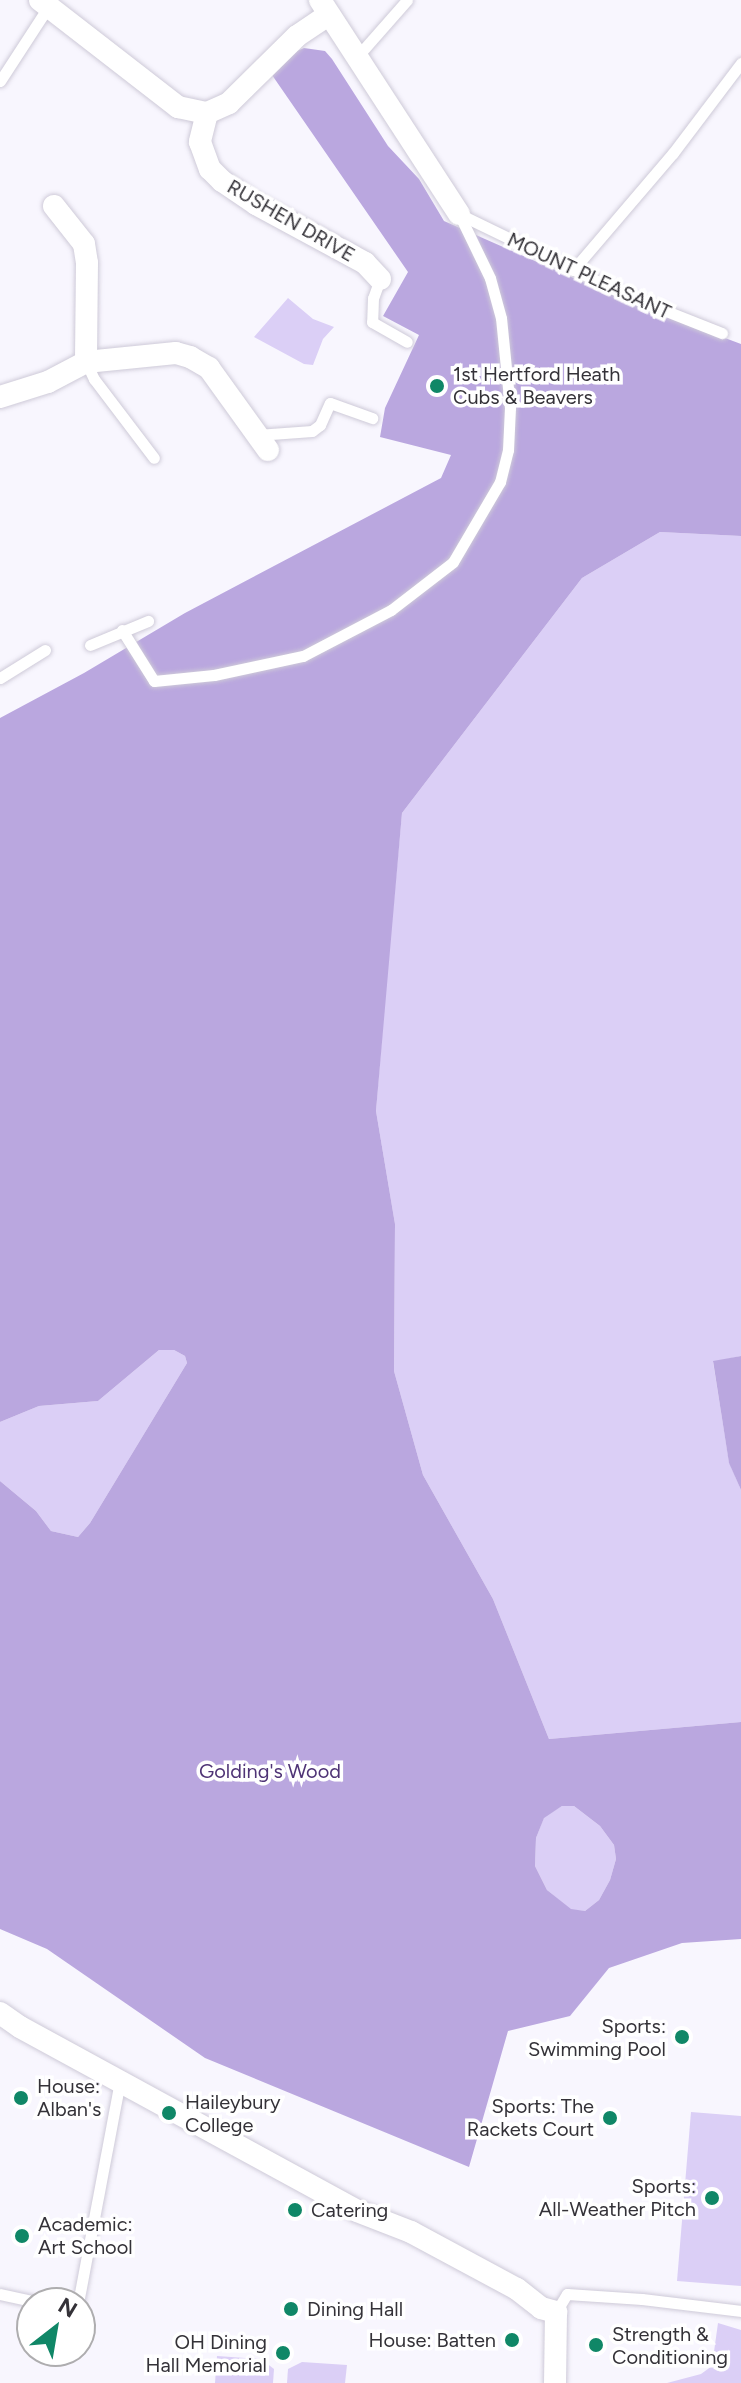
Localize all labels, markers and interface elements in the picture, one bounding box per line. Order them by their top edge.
street label: RUSHEN DRIVE [223,175,359,267]
street label: MOUNT PLEASANT [503,228,675,324]
place label: 1st Hertford Heath Cubs & Beavers [453,362,621,409]
marker: 1st Hertford Heath Cubs & Beavers [428,377,446,395]
park label: Golding's Wood [199,1759,341,1783]
place label: Sports: Swimming Pool [528,2014,666,2061]
marker: Sports: Swimming Pool [673,2028,691,2046]
place label: House: Alban's [37,2074,101,2121]
marker: House: Alban's [12,2089,30,2107]
place label: Haileybury College [185,2090,281,2137]
place label: Sports: The Rackets Court [467,2094,594,2141]
marker: Haileybury College [160,2104,178,2122]
marker: Sports: The Rackets Court [601,2109,619,2127]
place label: Sports: All-Weather Pitch [539,2174,696,2221]
marker: Sports: All-Weather Pitch [703,2189,721,2207]
place label: Catering [311,2198,388,2222]
marker: Catering [286,2201,304,2219]
place label: Academic: Art School [38,2212,133,2259]
marker: Academic: Art School [13,2227,31,2245]
north arrow [16,2287,96,2367]
text: N [53,2292,82,2324]
place label: Dining Hall [307,2297,403,2321]
marker: Dining Hall [282,2300,300,2318]
place label: Strength & Conditioning [612,2322,728,2369]
place label: House: Batten [368,2328,496,2352]
place label: OH Dining Hall Memorial [146,2330,267,2377]
marker: House: Batten [503,2331,521,2349]
marker: Strength & Conditioning [587,2336,605,2354]
marker: OH Dining Hall Memorial [274,2344,292,2362]

